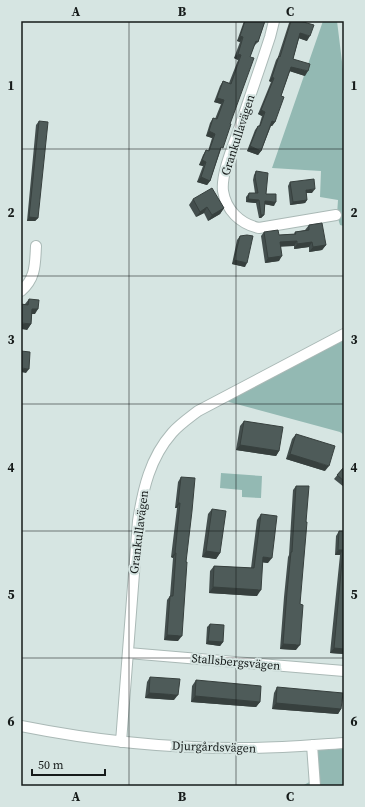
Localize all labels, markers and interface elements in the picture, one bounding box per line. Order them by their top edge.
text: A [72,3,81,20]
text: B [178,3,187,20]
text: C [286,3,294,20]
text: 1 [7,77,15,94]
text: 1 [350,77,358,94]
street label: Grankullavägen [217,92,259,178]
text: 2 [7,204,15,221]
text: 2 [350,204,358,221]
text: 3 [7,331,15,348]
text: 3 [350,331,358,348]
text: 4 [7,459,15,476]
text: 4 [350,459,358,476]
street label: Grankullavägen [126,489,152,575]
text: 5 [7,586,15,603]
text: 5 [350,586,358,603]
street label: Stallsbergsvägen [191,650,281,674]
text: 6 [7,713,15,730]
text: 6 [350,713,358,730]
street label: Djurgårdsvägen [172,738,256,756]
scale bar [32,751,105,777]
text: 50 m [38,757,64,773]
text: A [72,788,81,805]
text: B [178,788,187,805]
text: C [286,788,294,805]

